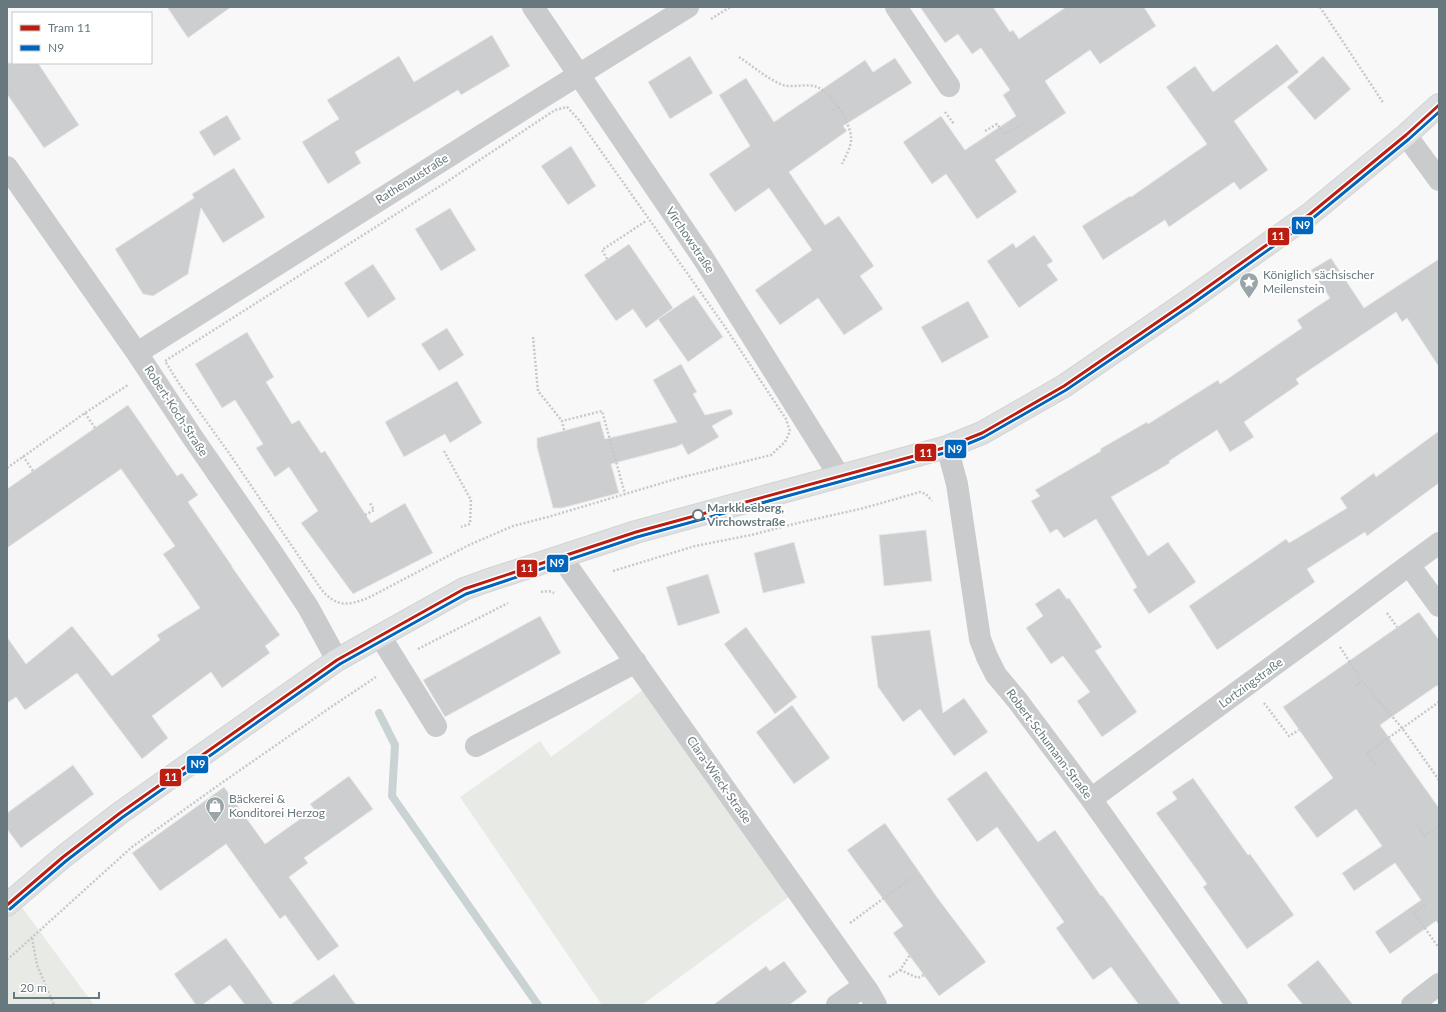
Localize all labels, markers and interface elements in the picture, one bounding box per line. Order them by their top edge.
legend [12,12,152,64]
text: Tram 11 [48,20,91,35]
text: N9 [48,40,64,55]
street label: Rathenaustraße [373,150,451,207]
street label: Virchowstraße [663,204,718,276]
line badge: N9 [1291,216,1314,235]
text: N9 [1296,218,1310,231]
line badge: 11 [1267,227,1290,246]
text: 11 [1272,229,1284,242]
place label: Königlich sächsischer Meilenstein [1263,267,1375,296]
place icon: Königlich sächsischer Meilenstein [1238,271,1260,299]
street label: Robert-Koch-Straße [141,362,211,459]
line badge: N9 [944,439,967,459]
text: N9 [948,442,962,455]
line badge: 11 [914,443,937,462]
text: 11 [920,446,932,459]
place label: Markkleeberg, Virchowstraße [706,500,786,529]
marker: Markkleeberg, Virchowstraße [692,509,704,521]
line badge: N9 [546,554,569,573]
text: N9 [550,556,564,569]
line badge: 11 [516,559,538,578]
text: 11 [521,561,533,574]
street label: Lortzingstraße [1216,654,1286,711]
street label: Robert-Schumann-Straße [1003,686,1096,802]
street label: Clara-Wieck-Straße [684,733,755,826]
line badge: N9 [186,755,209,774]
text: N9 [191,757,205,770]
line badge: 11 [159,768,182,787]
text: 11 [165,770,177,783]
place label: Bäckerei & Konditorei Herzog [229,791,325,820]
shop icon: Bäckerei & Konditorei Herzog [204,795,226,823]
scale bar [14,974,99,1000]
text: 20 m [20,980,47,995]

